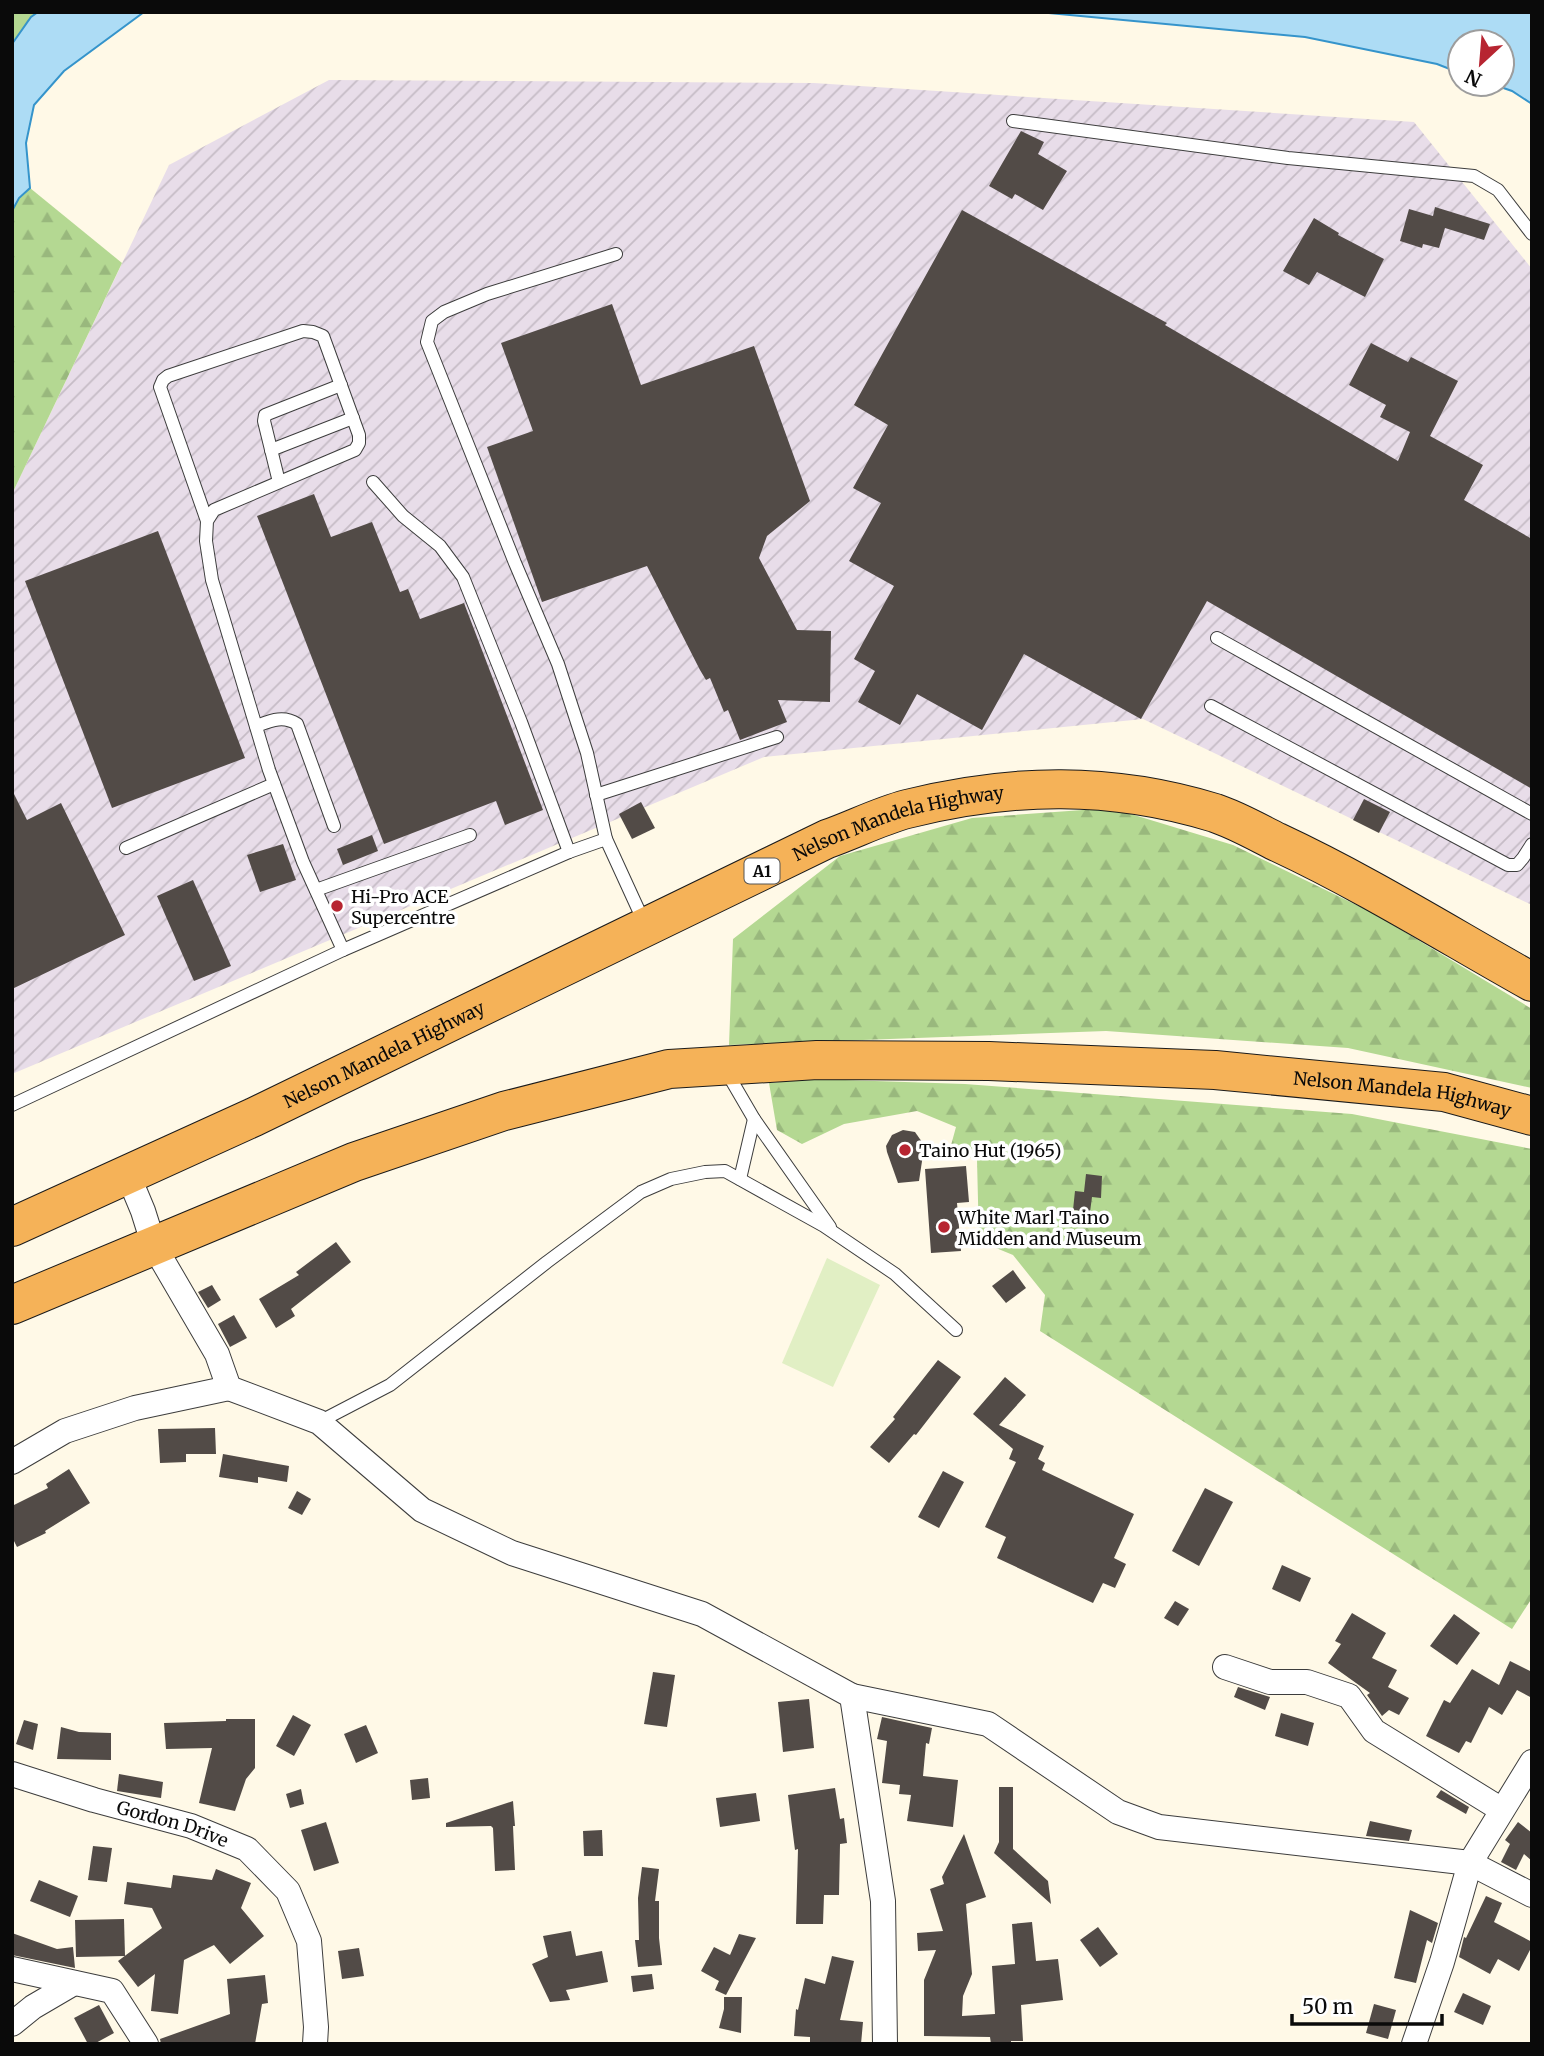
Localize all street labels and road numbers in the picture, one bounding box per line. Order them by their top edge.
street label: Nelson Mandela Highway [789,780,1005,866]
road number: A1 [744,858,780,884]
street label: Nelson Mandela Highway [279,995,489,1113]
street label: Nelson Mandela Highway [1292,1066,1515,1122]
street label: Gordon Drive [114,1795,232,1852]

